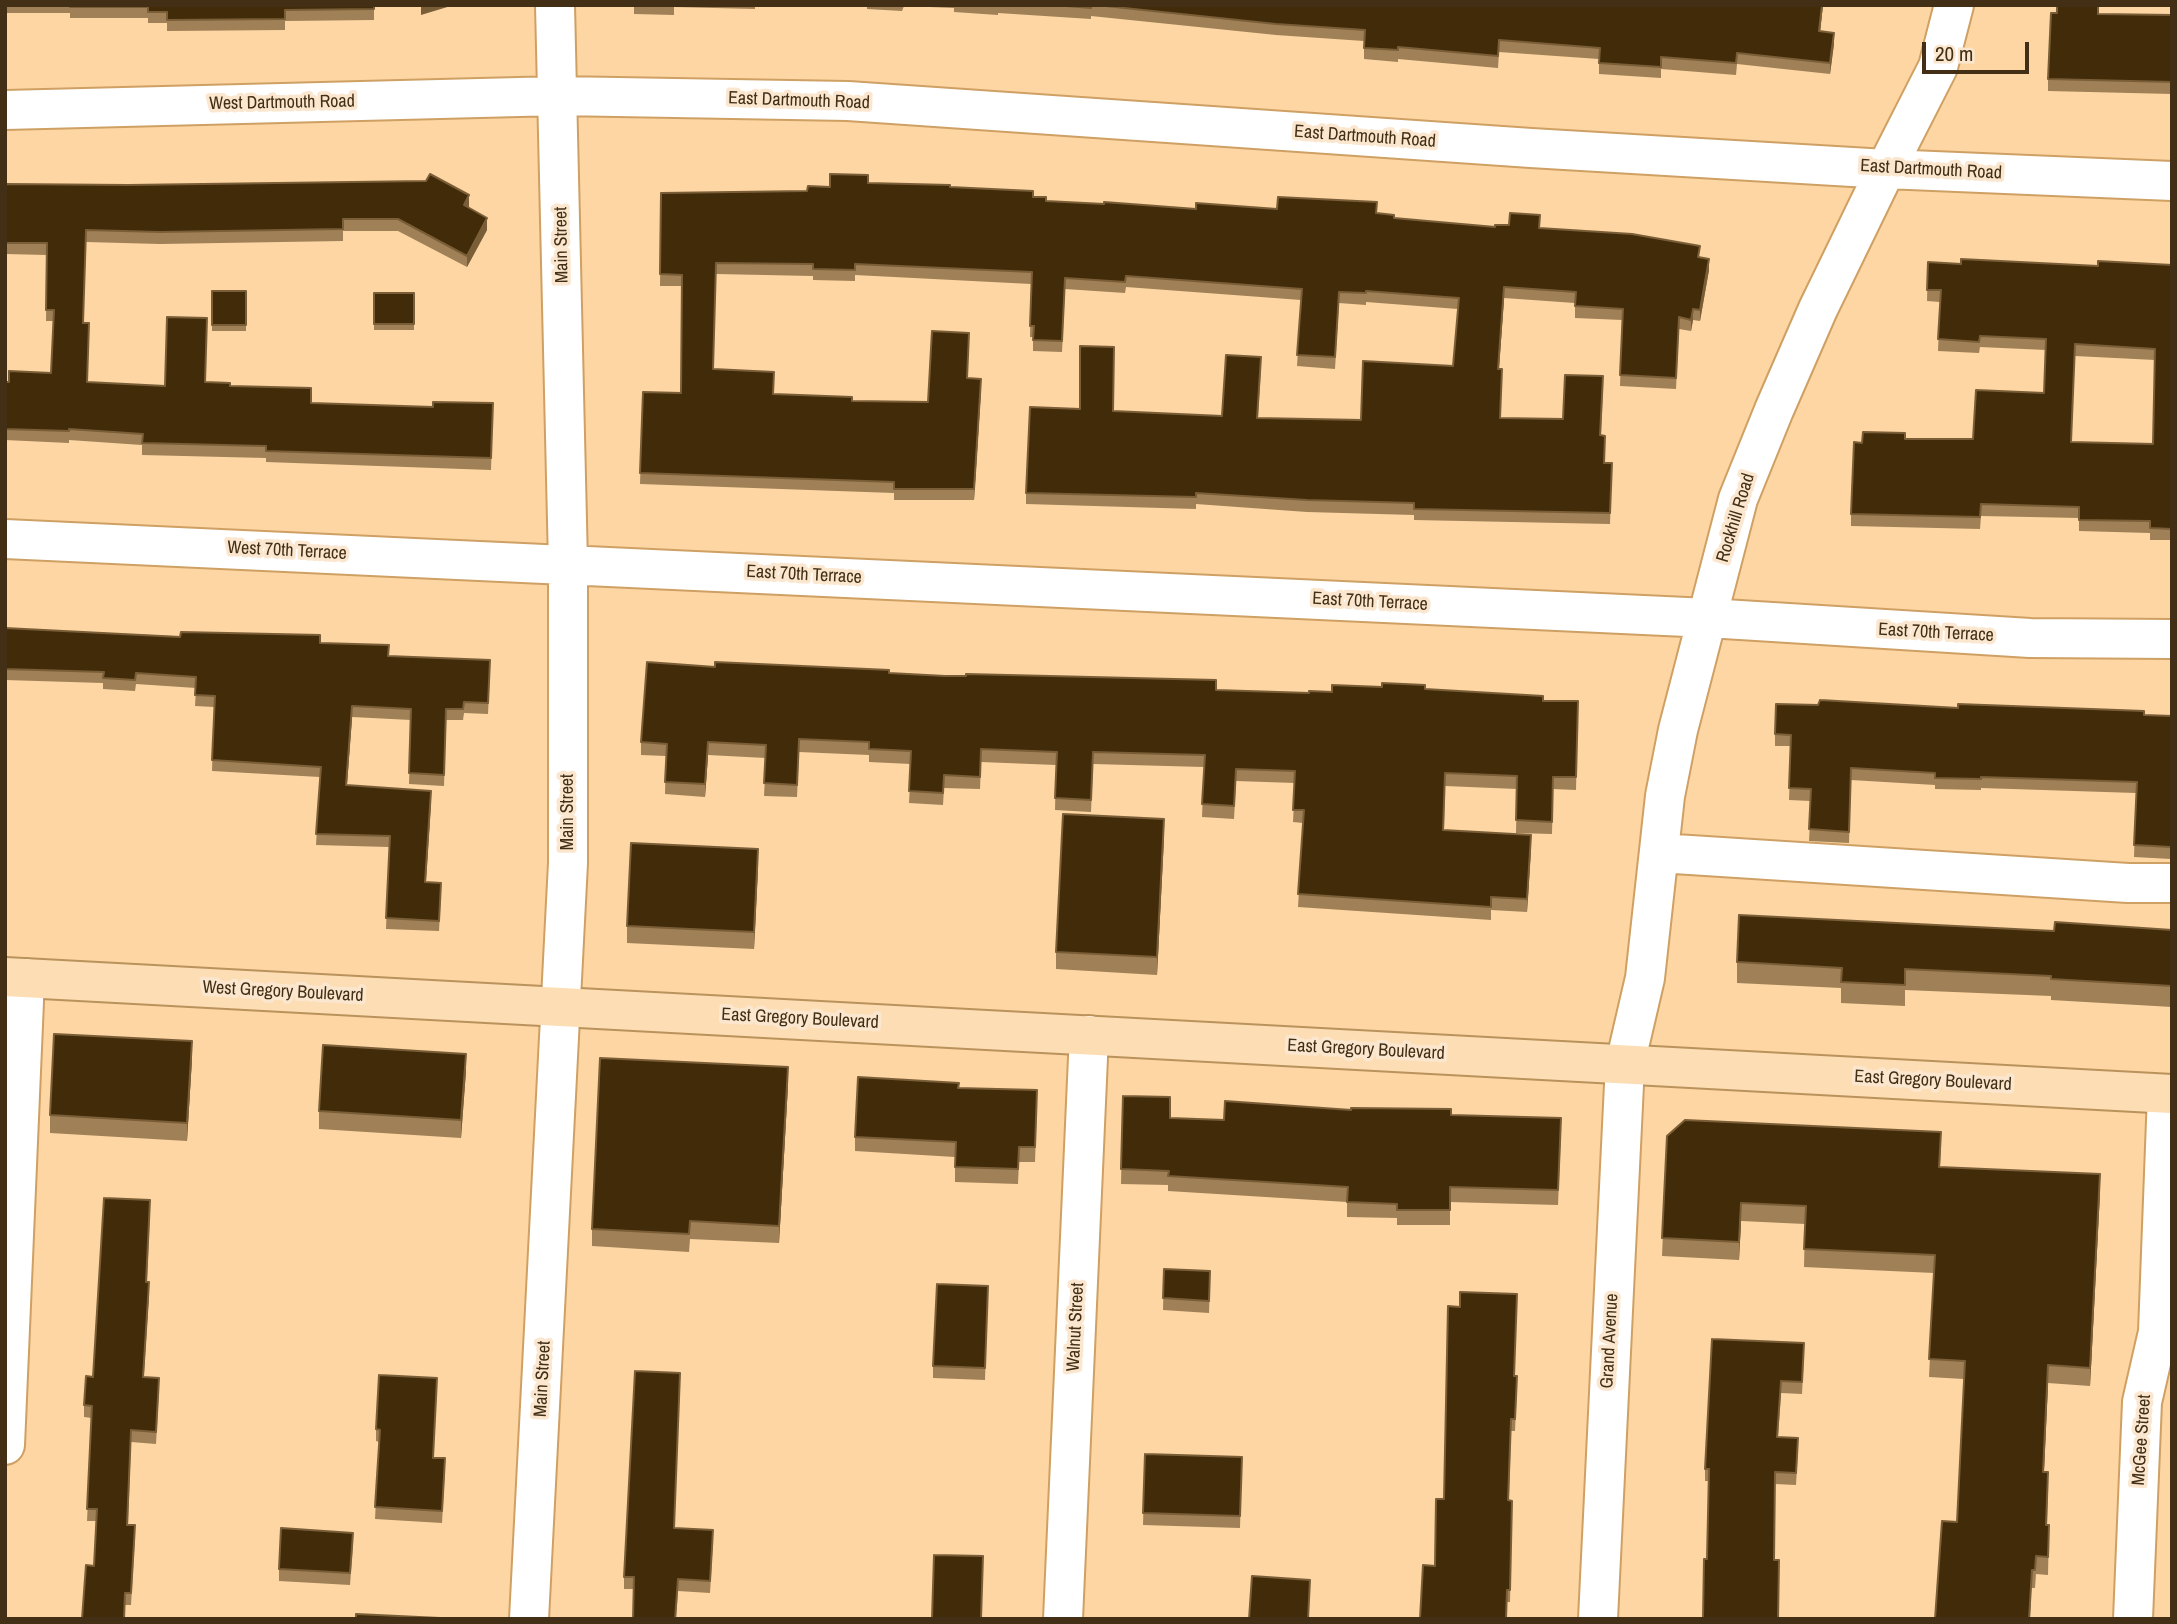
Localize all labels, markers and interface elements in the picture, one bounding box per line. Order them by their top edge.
scale bar [1925,28,2032,72]
text: 20 m [1935,39,1973,68]
street label: East Dartmouth Road [728,88,870,114]
street label: West Dartmouth Road [209,91,355,115]
street label: East Dartmouth Road [1293,121,1437,153]
street label: East Dartmouth Road [1860,156,2002,184]
street label: Main Street [551,207,573,283]
street label: Rockhill Road [1712,471,1760,565]
street label: West 70th Terrace [227,537,347,565]
street label: East 70th Terrace [746,561,862,589]
street label: East 70th Terrace [1312,588,1428,616]
street label: East 70th Terrace [1878,619,1994,647]
street label: Main Street [557,774,579,850]
street label: West Gregory Boulevard [202,977,364,1007]
street label: East Gregory Boulevard [721,1004,879,1034]
street label: East Gregory Boulevard [1287,1035,1445,1065]
street label: East Gregory Boulevard [1854,1066,2012,1096]
street label: Walnut Street [1063,1282,1089,1372]
street label: Grand Avenue [1597,1293,1623,1389]
street label: Main Street [530,1340,556,1418]
street label: McGee Street [2128,1394,2156,1486]

